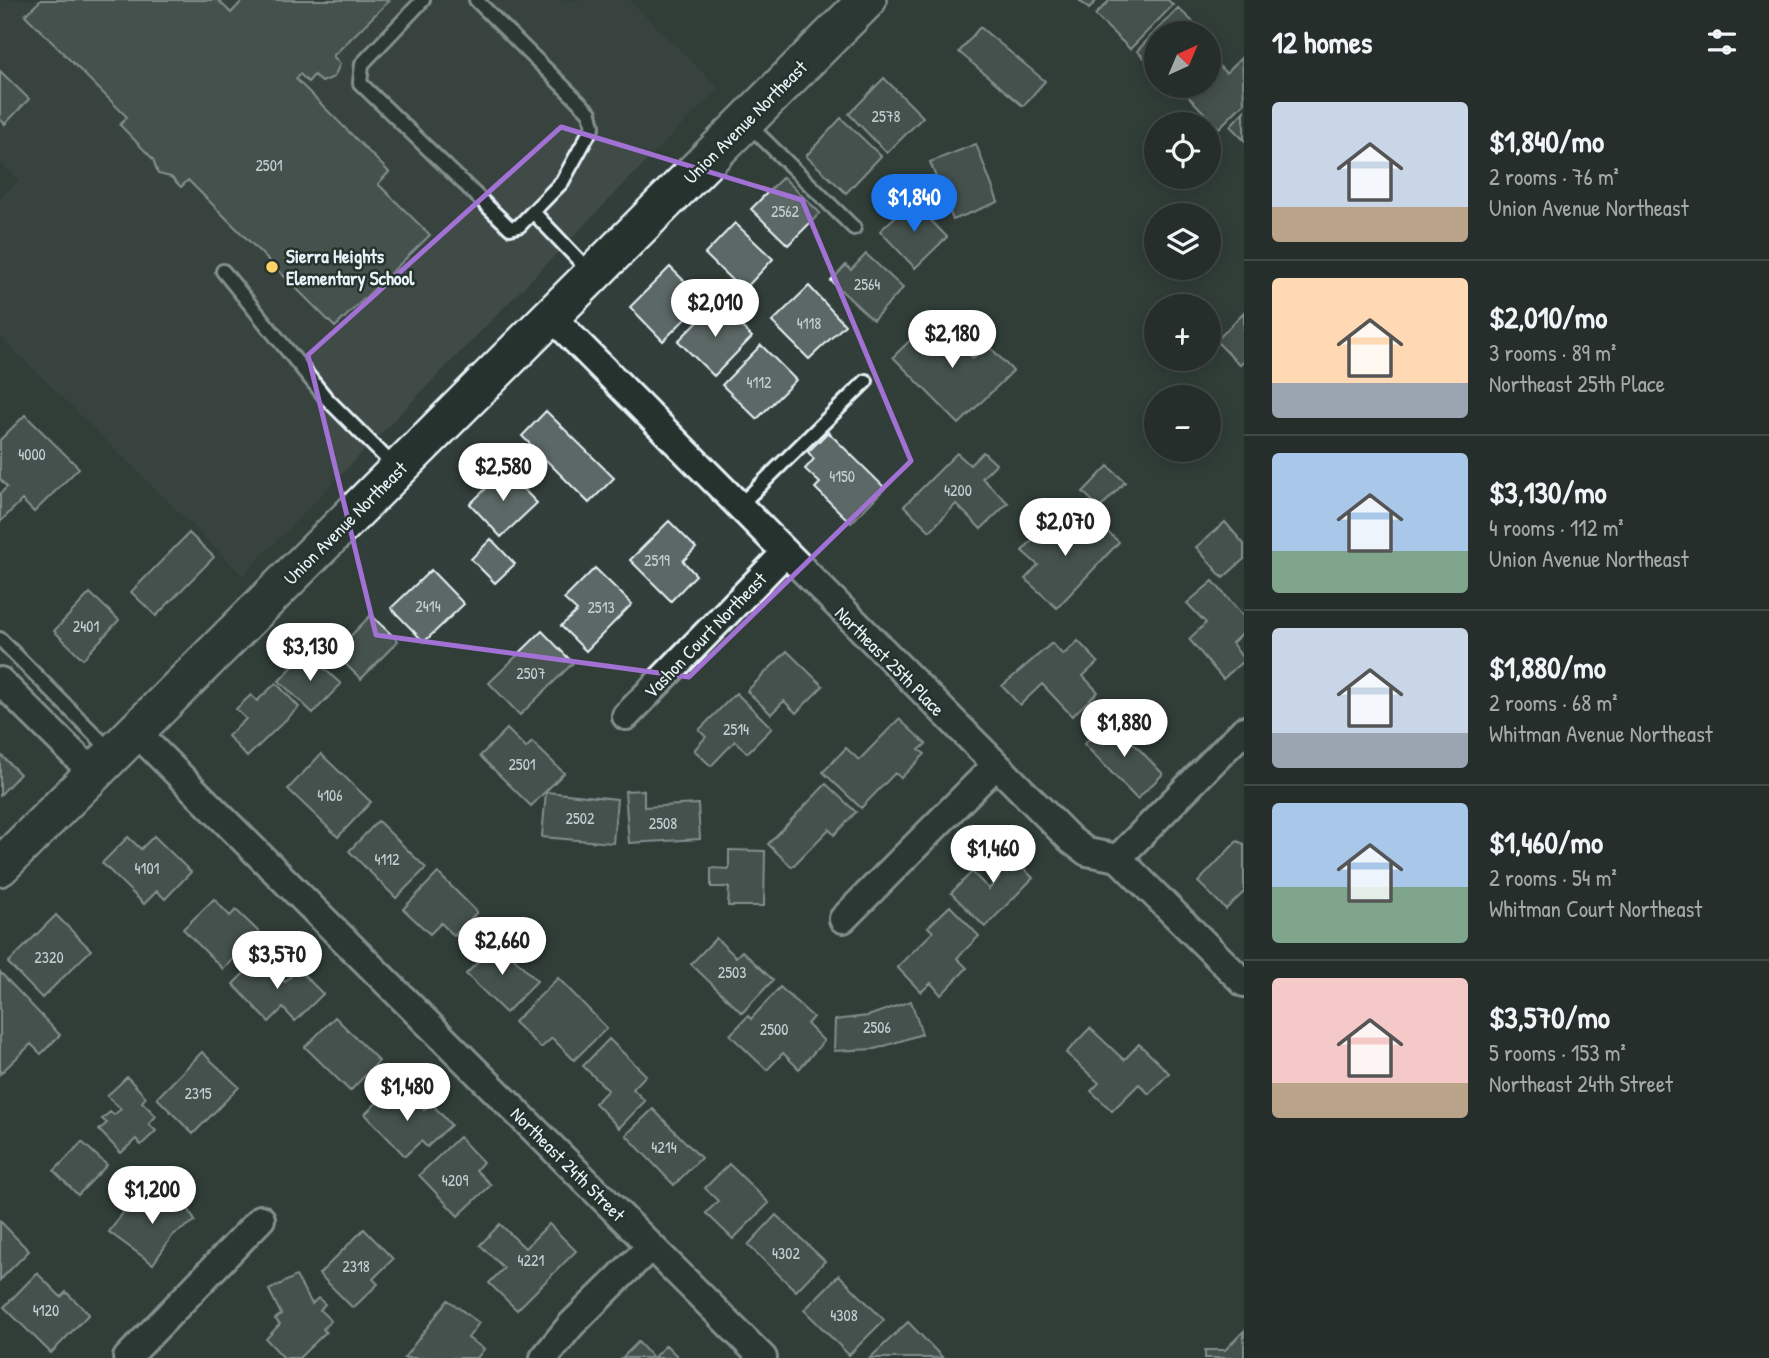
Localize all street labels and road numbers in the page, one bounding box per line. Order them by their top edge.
street label: Union Avenue Northeast [677,54,813,190]
street label: Union Avenue Northeast [277,455,413,591]
street label: Vashon Court Northeast [638,566,772,704]
street label: Northeast 25th Place [829,600,951,722]
street label: Northeast 24th Street [505,1101,631,1227]

